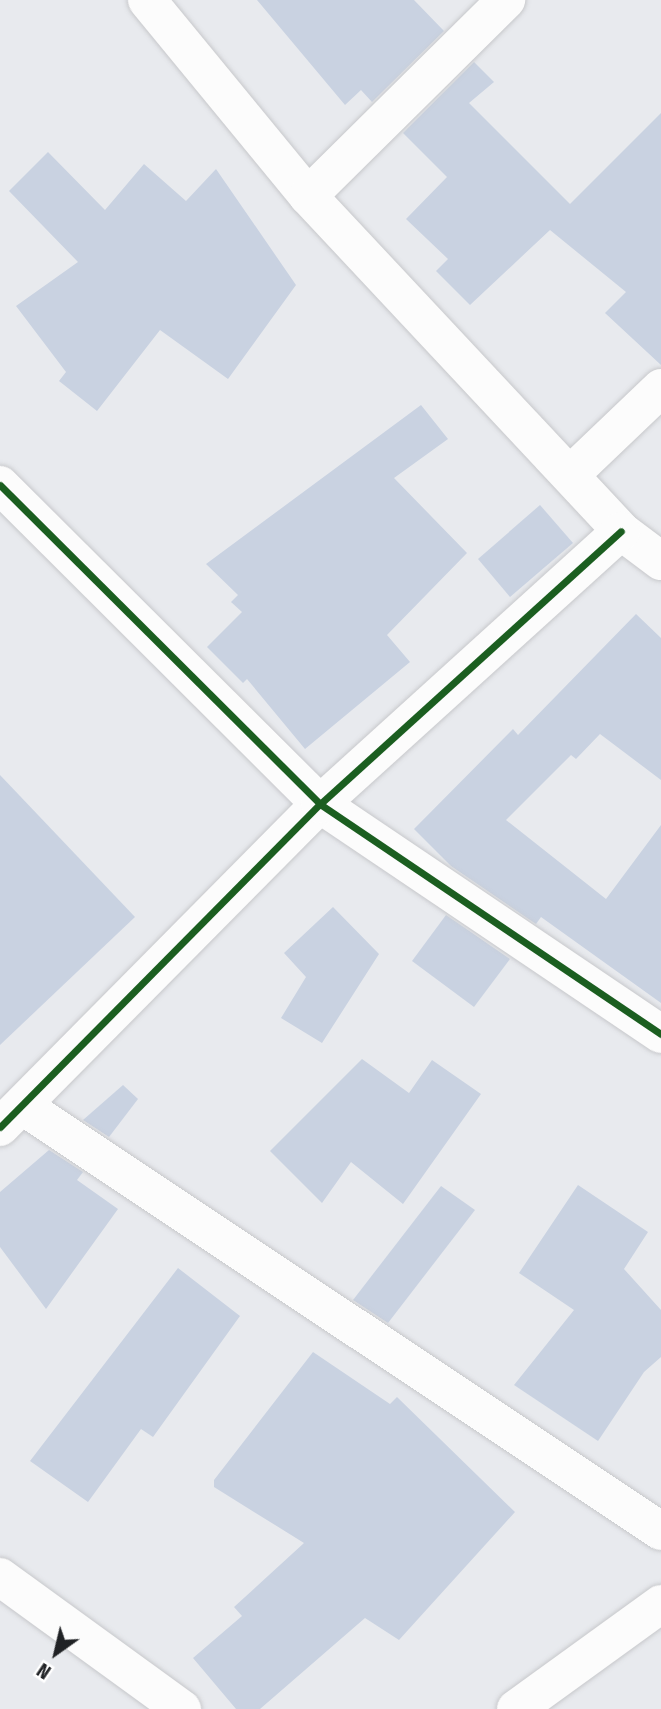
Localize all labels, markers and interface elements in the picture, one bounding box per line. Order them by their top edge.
north arrow [21,1618,91,1688]
text: N [33,1658,55,1684]

